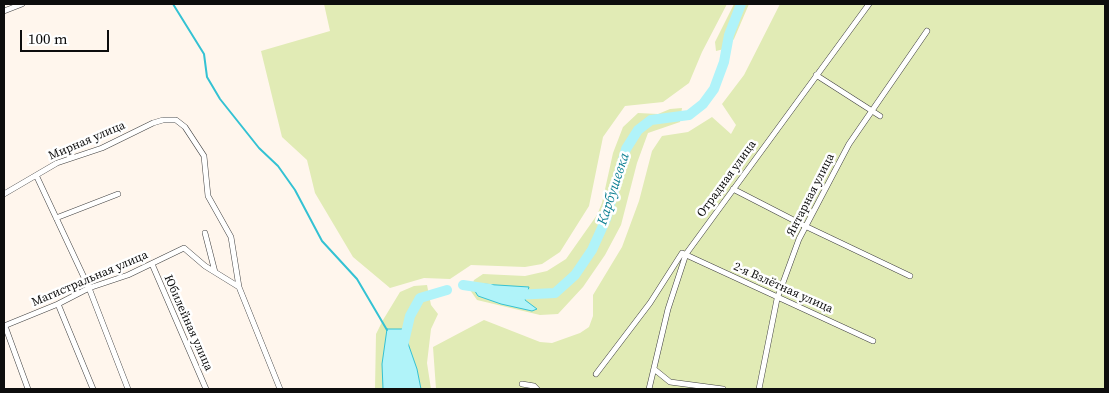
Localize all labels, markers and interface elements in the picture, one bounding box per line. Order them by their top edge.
scale bar [22,20,111,52]
text: 100 m [28,28,68,49]
street label: Мирная улица [46,118,128,164]
street label: Отрадная улица [694,138,760,220]
water label: Карбушевка [594,151,634,227]
street label: Янтарная улица [784,151,838,239]
street label: Магистральная улица [30,248,150,310]
street label: 2-я Взлётная улица [731,260,835,316]
street label: Юбилейная улица [160,273,216,373]

